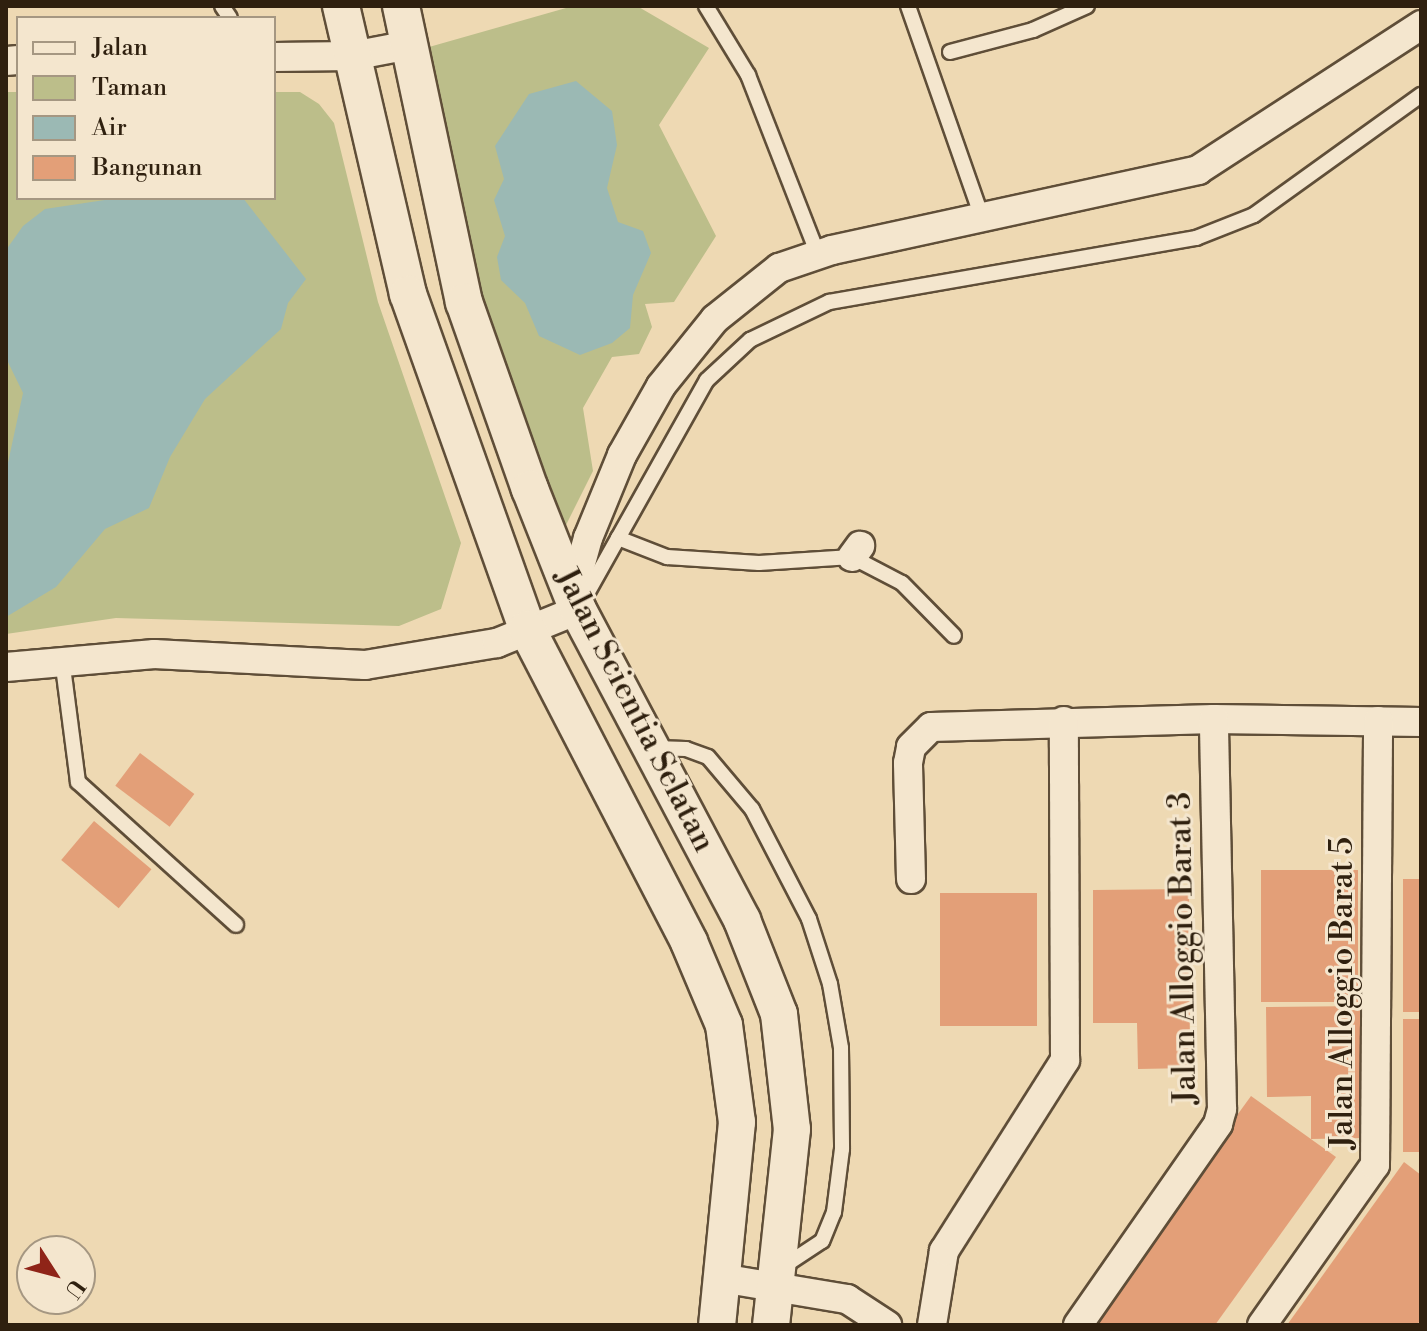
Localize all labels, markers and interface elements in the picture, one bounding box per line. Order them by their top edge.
legend [16,16,276,200]
text: Jalan [92,33,148,63]
text: Taman [92,73,167,103]
text: Air [92,113,127,143]
text: Bangunan [92,153,202,183]
street label: Jalan Scientia Selatan [547,562,723,858]
street label: Jalan Alloggio Barat 3 [1161,791,1205,1105]
street label: Jalan Alloggio Barat 5 [1323,837,1361,1149]
north arrow [16,1235,96,1315]
text: U [58,1273,90,1303]

